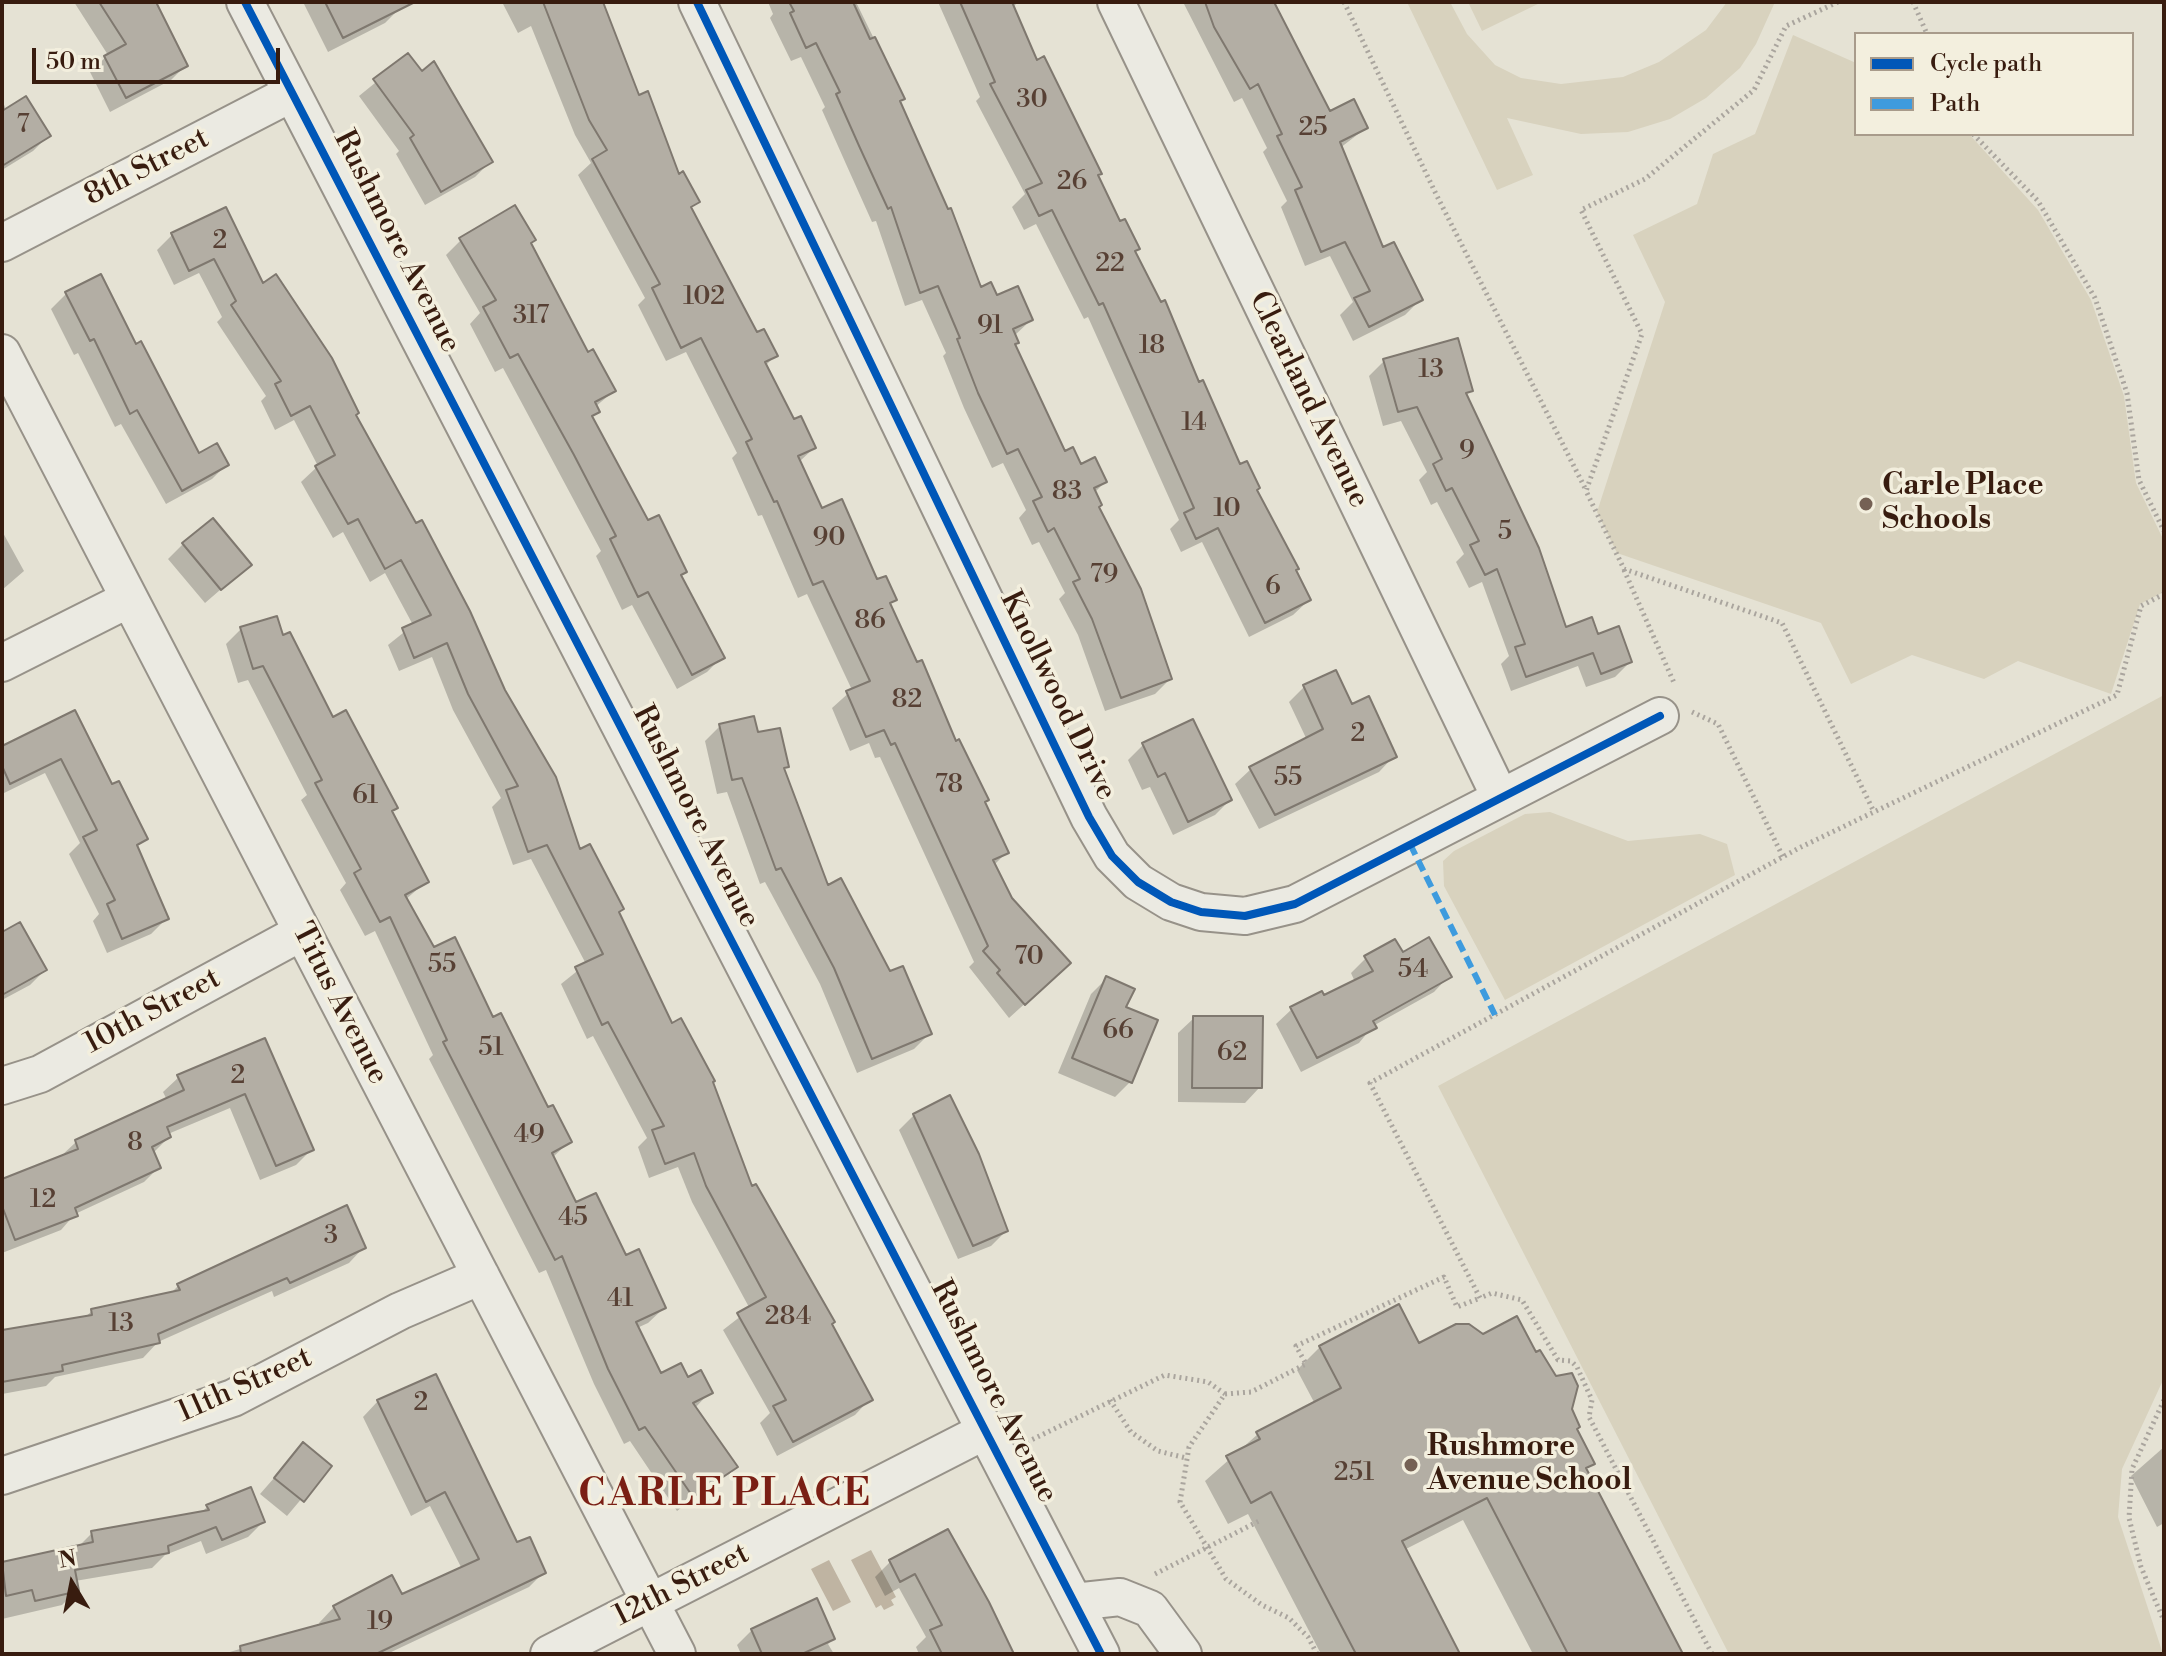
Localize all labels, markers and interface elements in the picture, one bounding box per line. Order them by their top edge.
scale bar [36,32,284,82]
legend [1854,32,2134,136]
text: 50 m [46,47,101,77]
text: Cycle path [1930,49,2042,79]
house number: 30 [1016,85,1048,117]
text: Path [1930,89,1980,119]
house number: 7 [16,110,30,142]
house number: 25 [1298,113,1328,145]
street label: 8th Street [79,121,215,215]
street label: Rushmore Avenue [324,125,468,359]
house number: 26 [1057,167,1087,199]
house number: 2 [213,226,227,258]
house number: 22 [1095,249,1125,281]
house number: 102 [683,282,725,314]
street label: Clearland Avenue [1240,286,1376,514]
house number: 317 [513,301,549,333]
house number: 91 [977,311,1003,343]
house number: 18 [1139,331,1165,363]
house number: 13 [1418,355,1444,387]
house number: 14 [1181,408,1207,440]
house number: 9 [1459,436,1475,468]
place label: Carle Place Schools [1882,469,2044,540]
house number: 83 [1052,477,1082,509]
house number: 10 [1213,494,1241,526]
marker: Carle Place Schools [1857,495,1875,513]
house number: 5 [1498,517,1512,549]
house number: 90 [813,523,845,555]
house number: 79 [1090,560,1118,592]
house number: 6 [1265,572,1281,604]
street label: Knollwood Drive [991,586,1123,806]
house number: 86 [854,606,886,638]
house number: 82 [892,685,922,717]
street label: Rushmore Avenue [623,700,767,934]
house number: 2 [1351,719,1365,751]
house number: 55 [1274,763,1302,795]
house number: 78 [935,770,963,802]
house number: 61 [352,781,378,813]
street label: Titus Avenue [283,917,395,1091]
house number: 70 [1014,942,1044,974]
house number: 55 [428,950,456,982]
house number: 54 [1398,955,1428,987]
street label: 10th Street [79,961,227,1063]
house number: 66 [1102,1016,1134,1048]
house number: 51 [478,1033,504,1065]
house number: 62 [1217,1038,1247,1070]
house number: 2 [231,1061,245,1093]
house number: 49 [513,1120,545,1152]
house number: 8 [127,1128,143,1160]
house number: 12 [30,1185,56,1217]
house number: 45 [558,1203,588,1235]
house number: 3 [324,1221,338,1253]
street label: Rushmore Avenue [921,1275,1065,1509]
house number: 41 [607,1284,633,1316]
house number: 284 [765,1302,811,1334]
house number: 13 [108,1309,134,1341]
street label: 11th Street [172,1340,318,1432]
house number: 2 [414,1388,428,1420]
place label: Rushmore Avenue School [1427,1430,1632,1500]
marker: Rushmore Avenue School [1402,1456,1420,1474]
house number: 251 [1334,1458,1374,1490]
district label: CARLE PLACE [578,1473,872,1519]
street label: 12th Street [608,1537,756,1635]
north arrow [32,1544,112,1624]
text: N [57,1545,79,1575]
house number: 19 [367,1607,393,1639]

